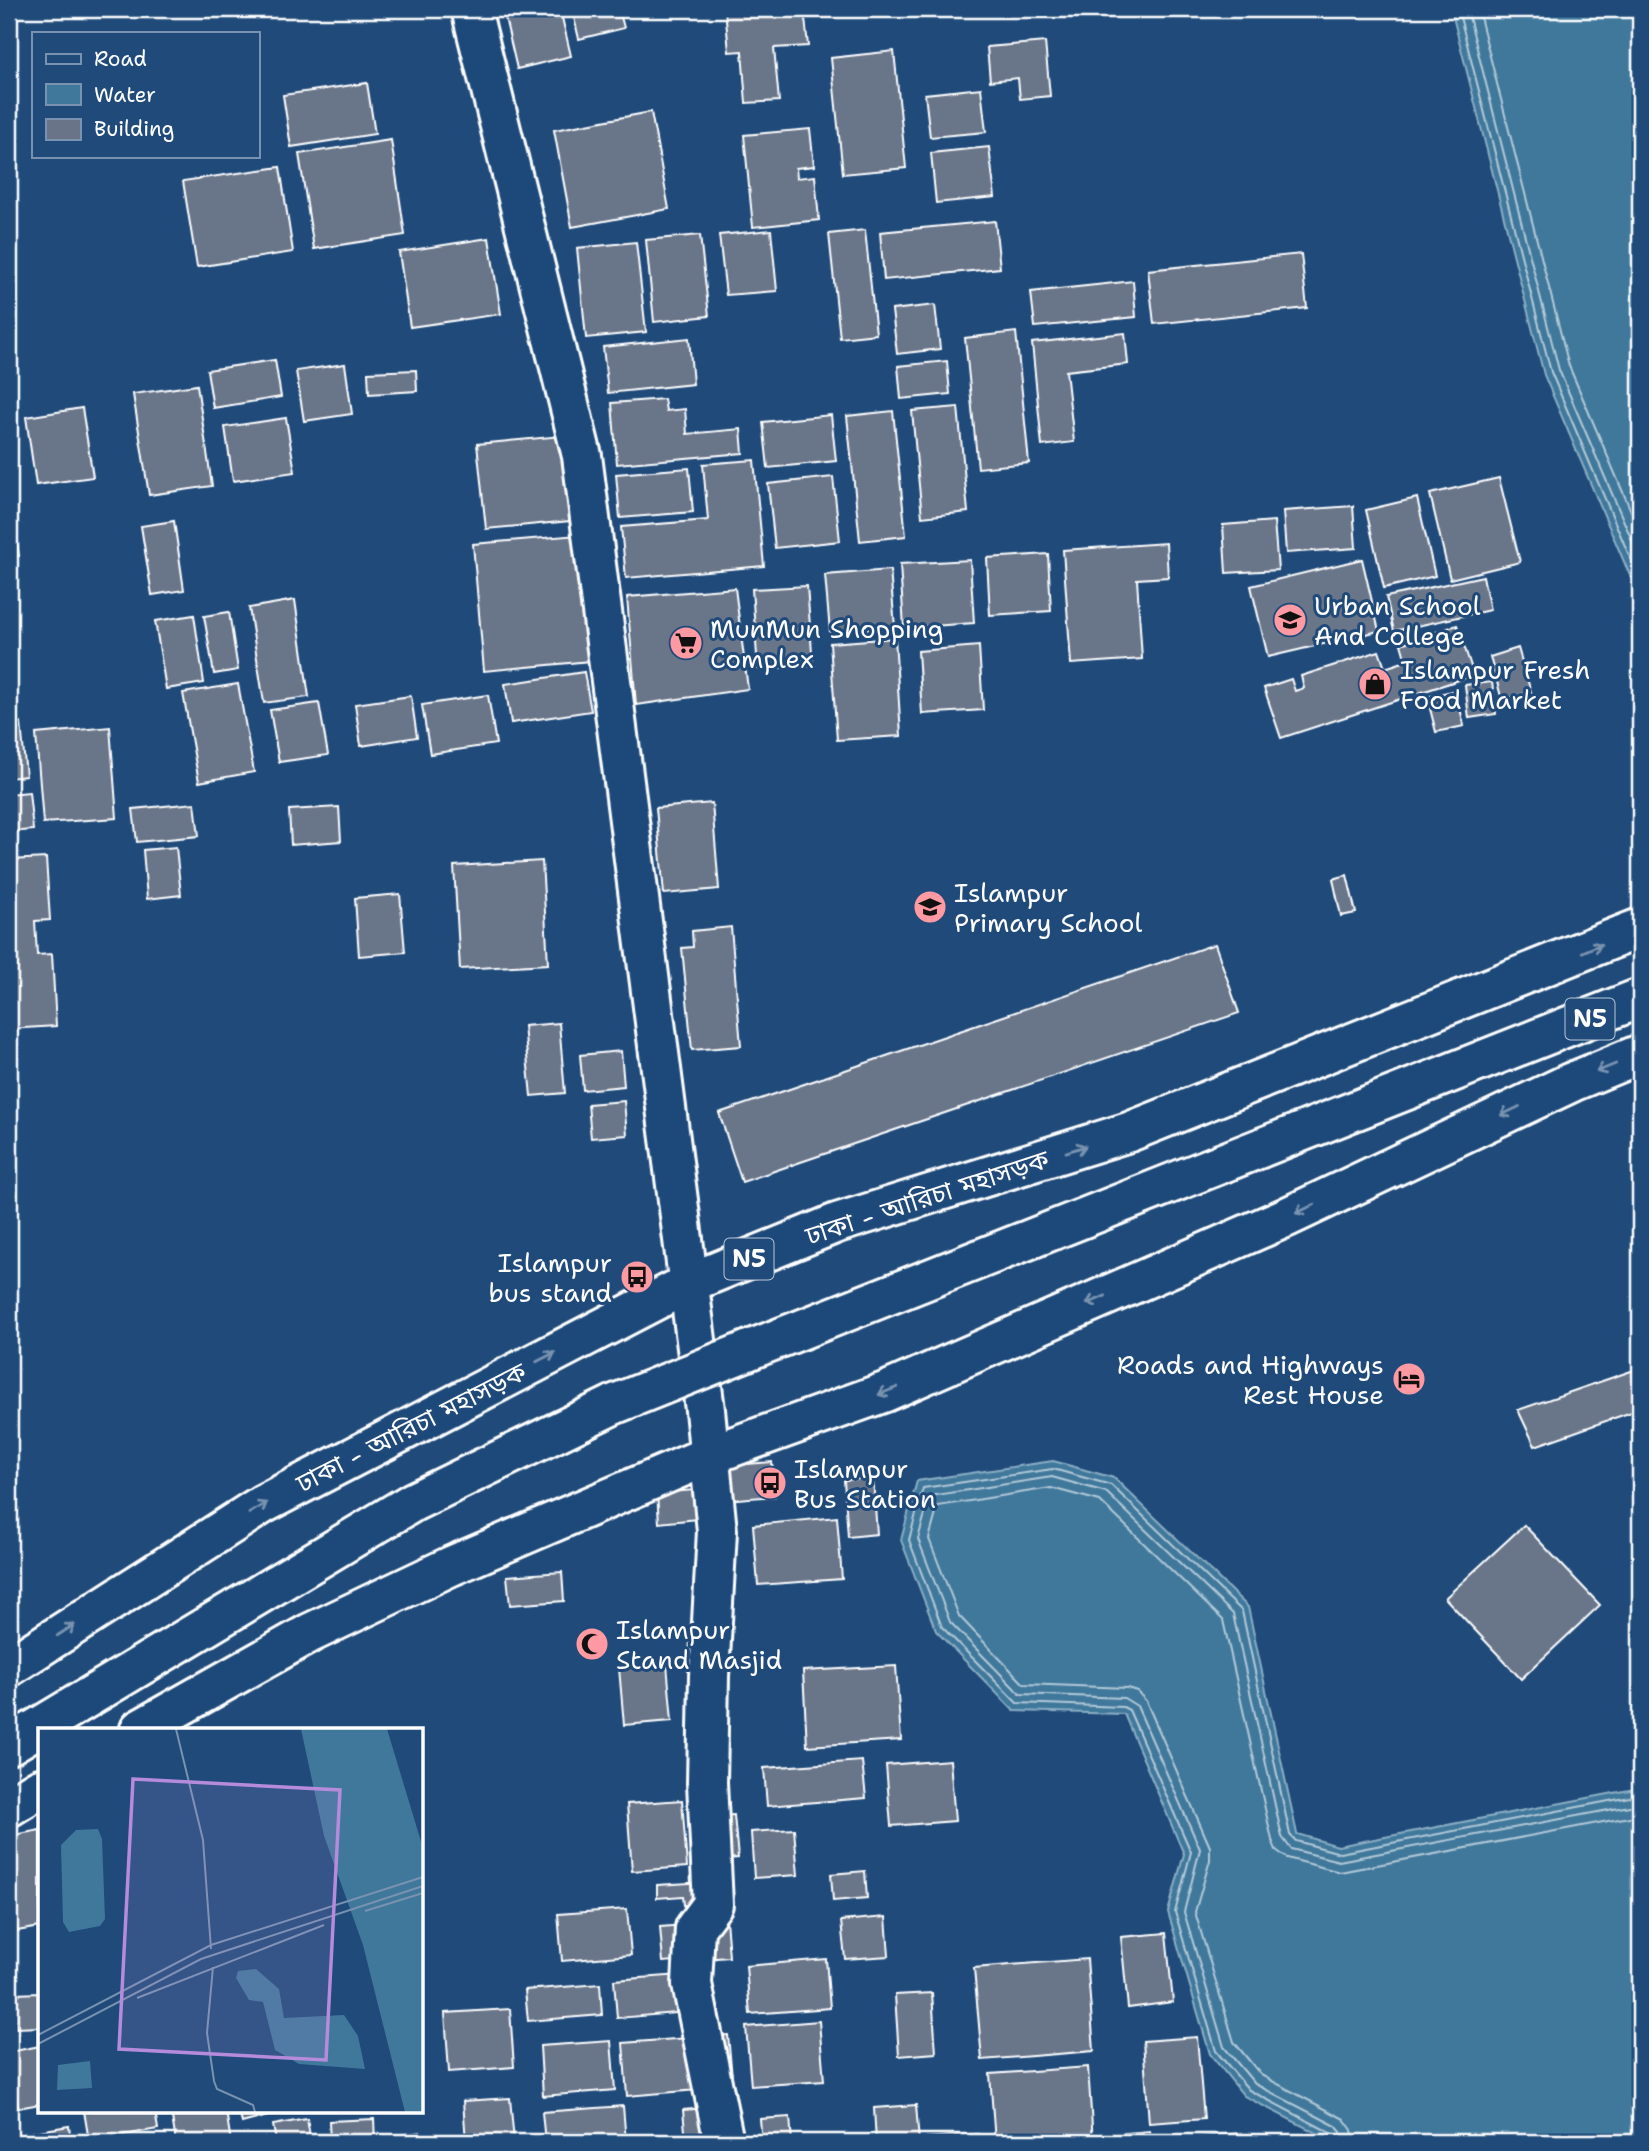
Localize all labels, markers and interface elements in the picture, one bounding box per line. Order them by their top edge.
legend [32,32,259,158]
text: Road [94,45,147,73]
text: Water [94,81,156,109]
text: Building [94,115,174,143]
place label: Urban School And College [1314,588,1481,653]
school or university icon: Urban School And College [1271,601,1309,639]
place label: MunMun Shopping Complex [710,611,943,676]
supermarket icon: MunMun Shopping Complex [667,624,705,662]
place label: Islampur Fresh Food Market [1400,652,1591,717]
shop icon: Islampur Fresh Food Market [1356,665,1394,703]
place label: Islampur Primary School [954,875,1143,940]
school or university icon: Islampur Primary School [911,888,949,926]
one-way arrow [1581,941,1602,954]
road number: N5 [1566,999,1614,1040]
one-way arrow [1596,1063,1617,1076]
one-way arrow [1500,1105,1521,1118]
street label: ঢাকা - আরিচা মহাসড়ক [800,1141,1054,1253]
one-way arrow [1064,1141,1086,1154]
one-way arrow [1295,1203,1316,1216]
road number: N5 [724,1238,774,1280]
place label: Islampur bus stand [489,1245,612,1310]
bus stop icon: Islampur bus stand [618,1258,656,1296]
one-way arrow [1086,1294,1108,1307]
place label: Roads and Highways Rest House [1117,1347,1384,1412]
one-way arrow [535,1350,556,1363]
street label: ঢাকা - আরিচা মহাসড়ক [289,1353,533,1501]
hotel icon: Roads and Highways Rest House [1390,1360,1428,1398]
one-way arrow [877,1385,899,1398]
place label: Islampur Bus Station [794,1451,936,1516]
bus stop icon: Islampur Bus Station [751,1464,789,1502]
one-way arrow [247,1500,267,1514]
place label: Islampur Stand Masjid [616,1612,782,1677]
one-way arrow [56,1623,76,1637]
mosque icon: Islampur Stand Masjid [573,1625,611,1663]
inset map [38,1728,424,2112]

